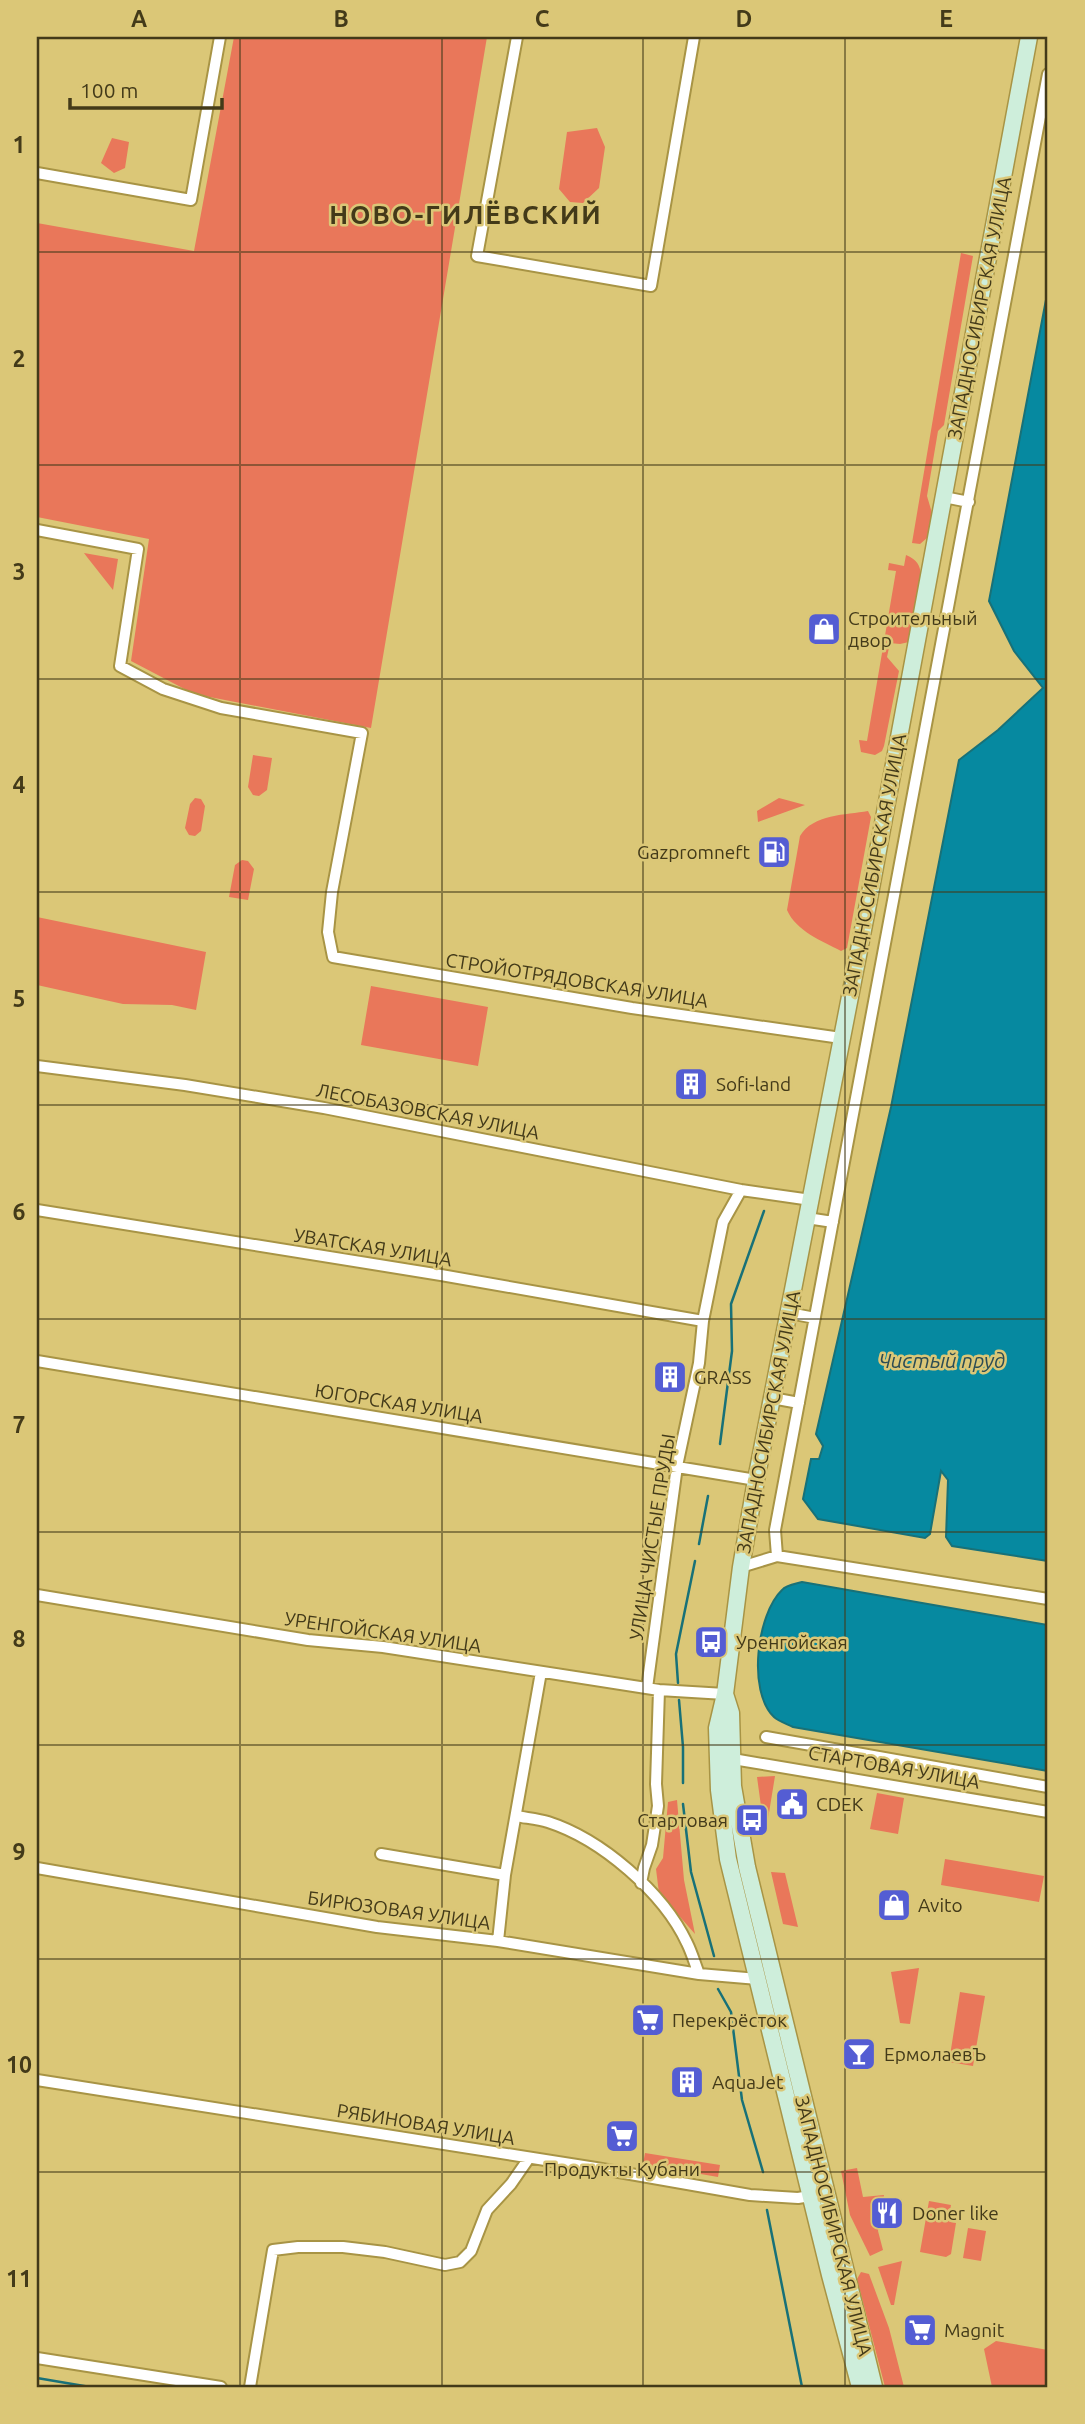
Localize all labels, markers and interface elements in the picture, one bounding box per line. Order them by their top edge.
text: A [131,6,147,31]
text: B [333,6,349,31]
text: C [535,6,550,31]
text: D [736,6,752,31]
text: E [939,6,953,31]
scale bar [70,66,222,110]
text: 100 m [80,78,138,102]
text: 1 [13,132,25,157]
street label: ЗАПАДНОСИБИРСКАЯ УЛИЦА [943,174,1015,441]
district label: НОВО-ГИЛЁВСКИЙ [329,200,603,229]
text: 2 [13,346,25,371]
text: 3 [13,559,25,584]
place label: Строительный двор [848,607,978,651]
shop icon: Строительный двор [805,610,843,648]
street label: ЗАПАДНОСИБИРСКАЯ УЛИЦА [838,731,910,998]
text: 4 [13,772,26,797]
fuel station icon: Gazpromneft [755,833,793,871]
place label: Gazpromneft [637,841,751,863]
street label: СТРОЙОТРЯДОВСКАЯ УЛИЦА [444,948,710,1012]
text: 5 [13,986,25,1011]
building icon: Sofi-land [672,1065,710,1103]
place label: Sofi-land [716,1073,791,1095]
street label: ЛЕСОБАЗОВСКАЯ УЛИЦА [315,1079,542,1144]
text: 6 [13,1199,26,1224]
street label: УВАТСКАЯ УЛИЦА [292,1224,454,1270]
street label: ЗАПАДНОСИБИРСКАЯ УЛИЦА [732,1288,804,1555]
water label: Чистый пруд [879,1348,1005,1372]
building icon: GRASS [651,1358,689,1396]
place label: GRASS [694,1366,752,1388]
street label: ЮГОРСКАЯ УЛИЦА [313,1379,485,1427]
text: 7 [13,1412,25,1437]
street label: УЛИЦА ЧИСТЫЕ ПРУДЫ [625,1432,679,1642]
street label: УРЕНГОЙСКАЯ УЛИЦА [283,1607,483,1657]
bus stop icon: Уренгойская [692,1623,730,1661]
text: 8 [13,1626,25,1651]
place label: Уренгойская [736,1631,848,1653]
street label: СТАРТОВАЯ УЛИЦА [807,1741,982,1793]
public building icon: CDEK [773,1785,811,1823]
place label: CDEK [816,1793,864,1815]
bus stop icon: Стартовая [733,1801,771,1839]
place label: Стартовая [637,1809,728,1831]
text: 9 [13,1839,25,1864]
street label: БИРЮЗОВАЯ УЛИЦА [306,1886,493,1934]
shop icon: Avito [875,1886,913,1924]
place label: Avito [918,1894,963,1916]
supermarket icon: Перекрёсток [629,2001,667,2039]
place label: Перекрёсток [672,2009,787,2031]
bar icon: ЕрмолаевЪ [840,2035,878,2073]
place label: ЕрмолаевЪ [884,2043,986,2065]
text: 10 [6,2052,32,2077]
building icon: AquaJet [668,2063,706,2101]
place label: AquaJet [712,2071,784,2093]
street label: ЗАПАДНОСИБИРСКАЯ УЛИЦА [791,2094,877,2359]
street label: РЯБИНОВАЯ УЛИЦА [335,2099,517,2149]
supermarket icon: Продукты Кубани [603,2117,641,2155]
place label: Продукты Кубани [544,2158,700,2180]
restaurant icon: Doner like [868,2194,906,2232]
place label: Doner like [912,2202,999,2224]
text: 11 [6,2266,32,2291]
supermarket icon: Magnit [901,2311,939,2349]
place label: Magnit [944,2319,1005,2341]

